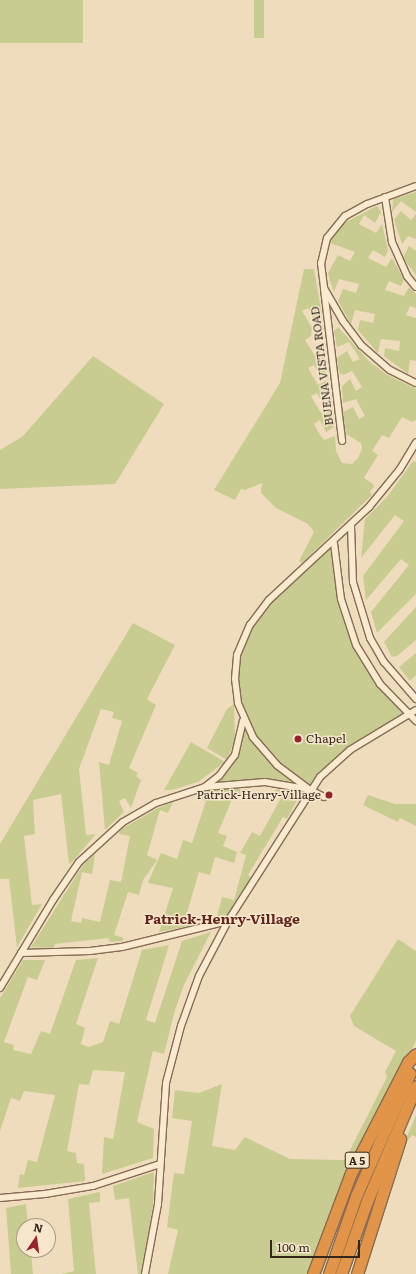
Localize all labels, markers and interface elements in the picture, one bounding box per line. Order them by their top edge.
street label: BUENA VISTA ROAD [308,305,336,427]
place label: Chapel [306,732,346,746]
marker: Chapel [293,734,303,744]
place label: Patrick-Henry-Village [196,788,321,802]
marker: Patrick-Henry-Village [324,790,334,800]
district label: Patrick-Henry-Village [144,910,300,926]
road number: A 5 [344,1151,370,1169]
north arrow [16,1218,56,1258]
text: N [32,1218,45,1236]
scale bar [272,1232,362,1258]
text: 100 m [277,1238,310,1256]

